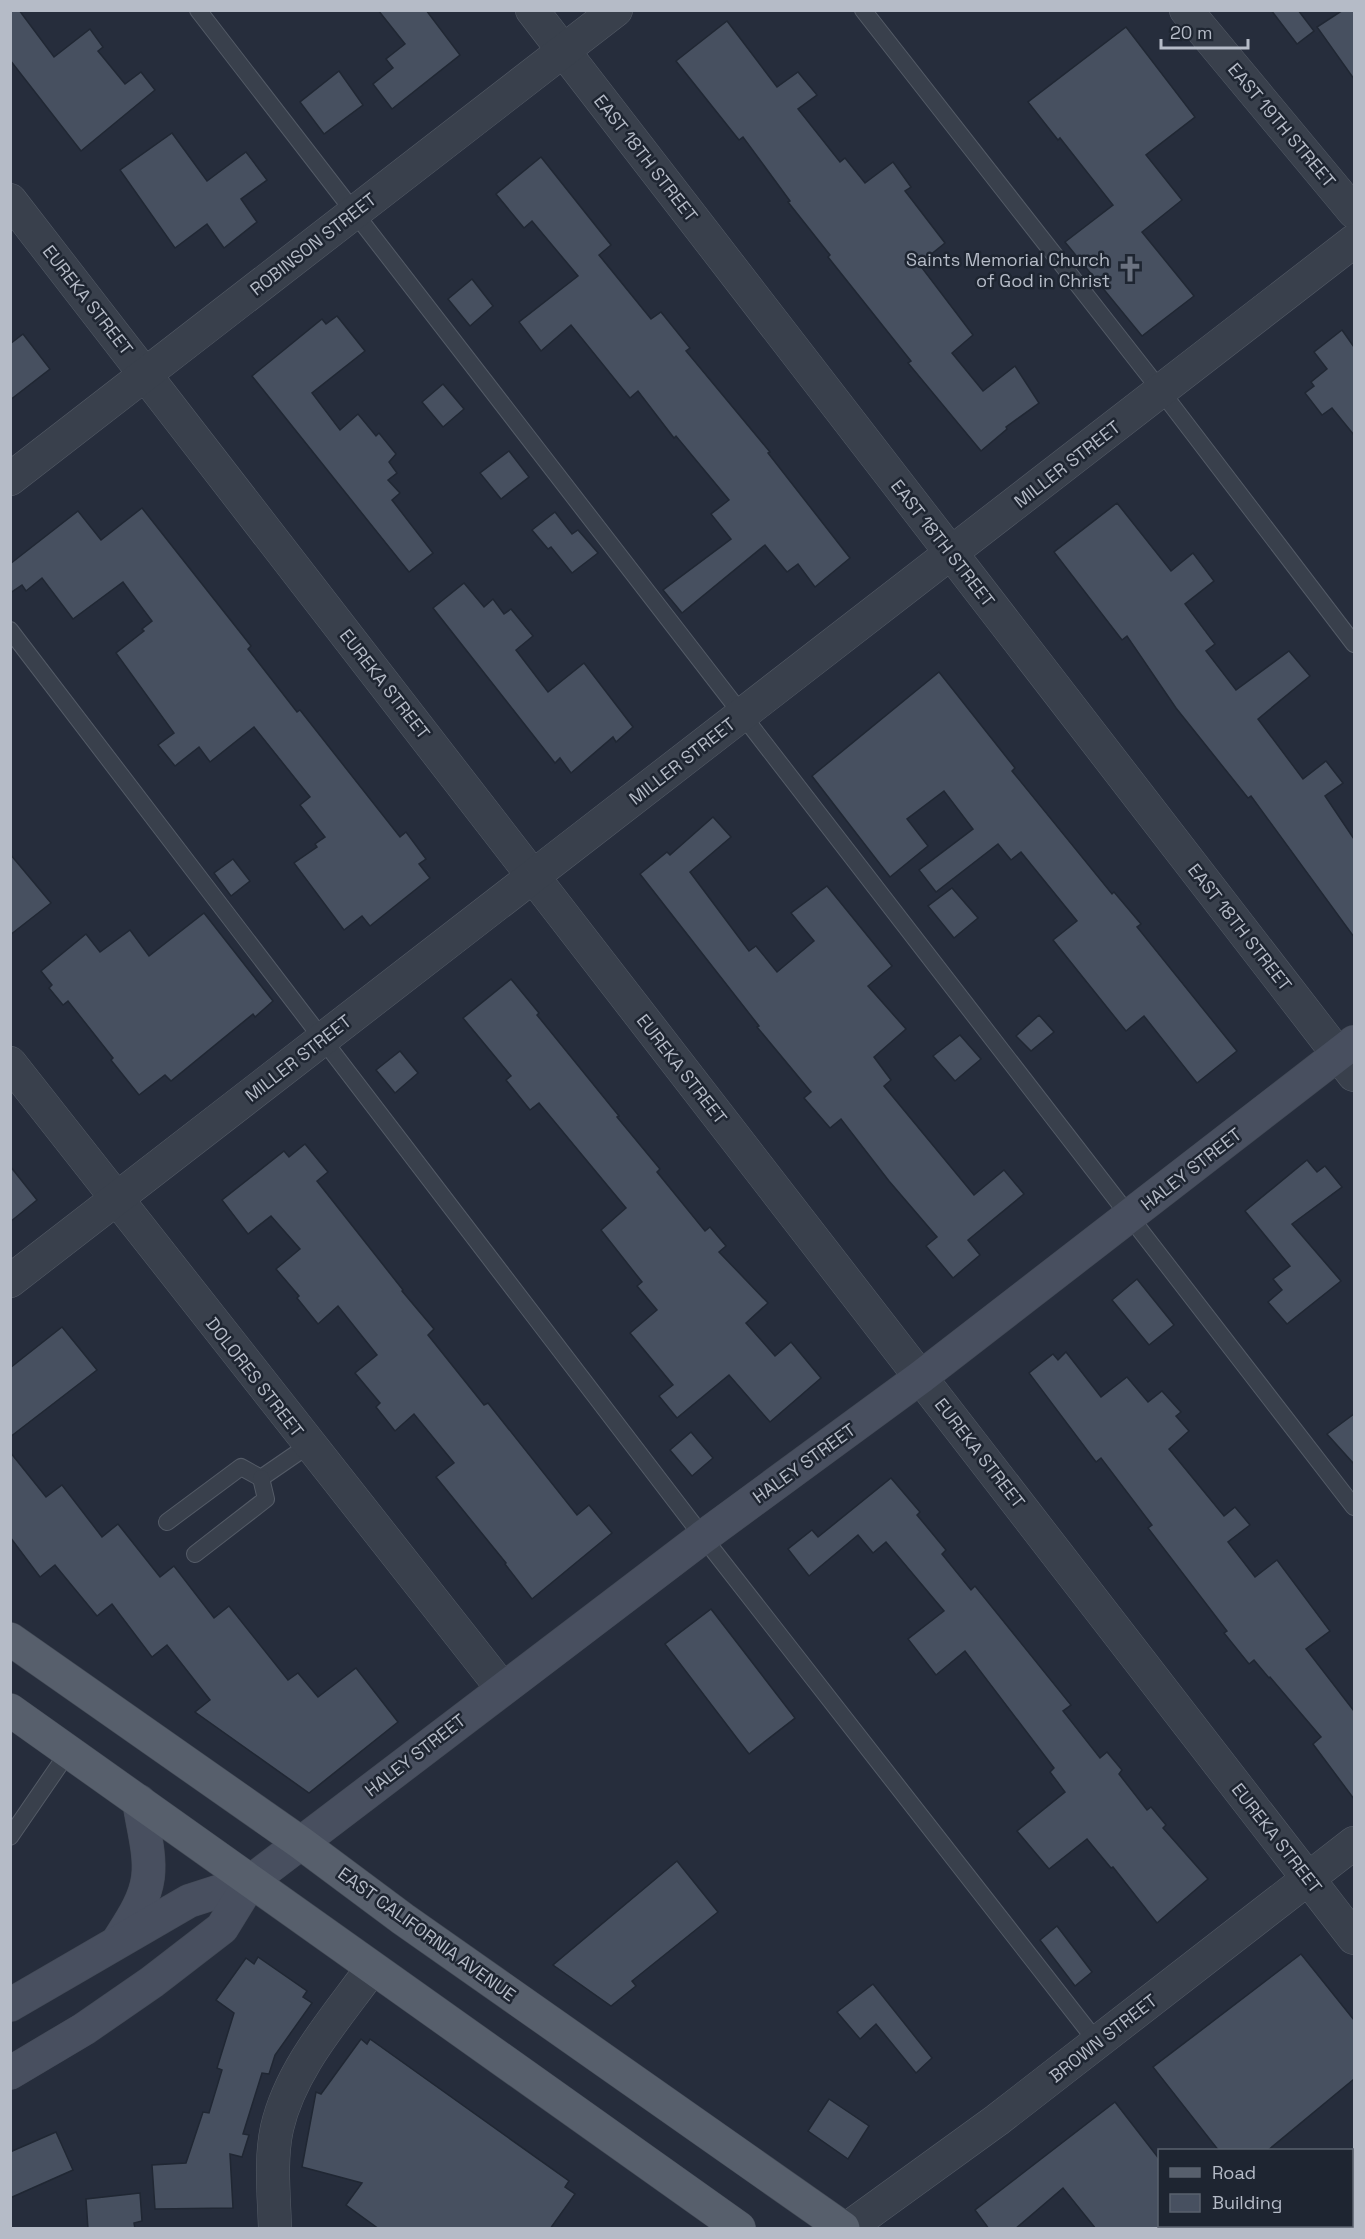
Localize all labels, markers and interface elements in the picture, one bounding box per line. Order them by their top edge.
scale bar [1161,12,1248,50]
text: 20 m [1170,21,1213,44]
street label: EAST 19TH STREET [1223,58,1341,192]
street label: EAST 18TH STREET [589,90,703,227]
street label: ROBINSON STREET [245,187,381,301]
street label: EUREKA STREET [38,240,138,360]
place label: Saints Memorial Church of God in Christ [906,248,1110,292]
church icon: Saints Memorial Church of God in Christ [1115,254,1145,284]
street label: MILLER STREET [1009,415,1125,513]
street label: EAST 18TH STREET [886,475,1000,612]
street label: EUREKA STREET [335,624,435,744]
street label: MILLER STREET [624,712,740,810]
street label: EAST 18TH STREET [1183,859,1297,996]
street label: MILLER STREET [240,1009,356,1107]
street label: EUREKA STREET [632,1009,732,1129]
street label: HALEY STREET [1136,1122,1246,1216]
street label: DOLORES STREET [201,1312,309,1442]
street label: EUREKA STREET [930,1393,1030,1513]
street label: HALEY STREET [748,1418,860,1508]
street label: HALEY STREET [360,1708,470,1802]
street label: EUREKA STREET [1227,1778,1327,1898]
street label: EAST CALIFORNIA AVENUE [334,1862,520,2006]
street label: BROWN STREET [1044,1988,1162,2087]
legend [1158,2149,1353,2227]
text: Road [1212,2161,1256,2184]
text: Building [1212,2191,1282,2214]

